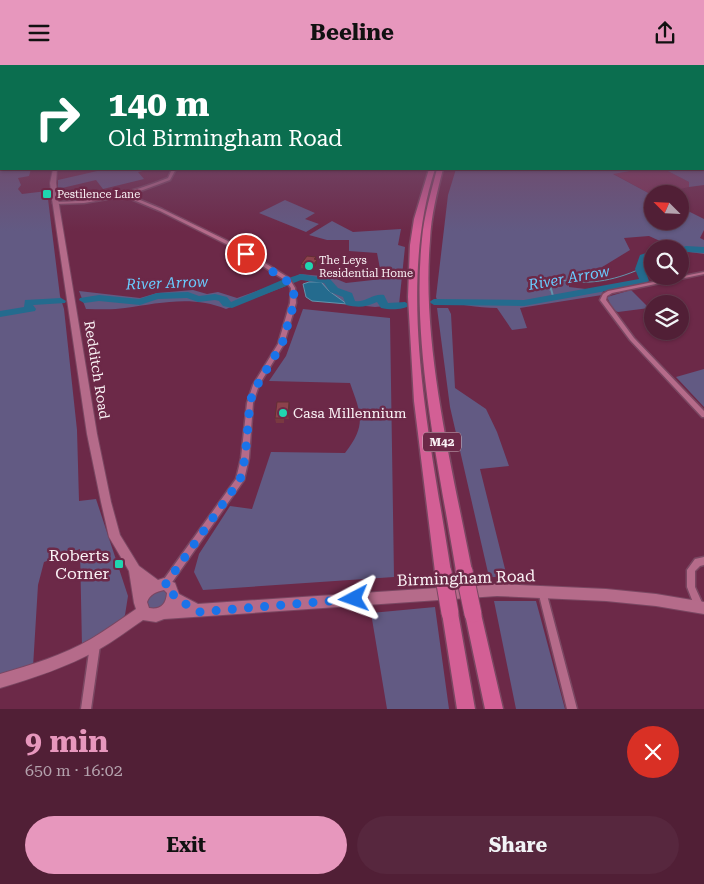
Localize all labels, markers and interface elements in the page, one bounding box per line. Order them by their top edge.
icon: menu [25,19,53,47]
icon: share [651,19,679,47]
text: Beeline [310,20,394,45]
text: 140 m [108,84,209,125]
icon: right [25,85,90,150]
text: Old Birmingham Road [108,126,342,151]
north arrow [644,185,689,230]
map controls [644,185,689,340]
marker: Pestilence Lane [41,188,53,200]
place label: Pestilence Lane [57,188,140,201]
pin [225,233,267,275]
icon: arrive [232,240,260,268]
button: search [644,240,689,285]
place label: The Leys Residential Home [319,254,413,280]
marker: The Leys Residential Home [303,260,315,272]
water label: River Arrow [526,262,612,294]
water label: River Arrow [124,273,209,293]
button: layers [644,295,689,340]
street label: Redditch Road [81,320,113,420]
place label: Casa Millennium [293,405,407,421]
marker: Casa Millennium [277,407,289,419]
road number: M42 [423,433,461,452]
place label: Roberts Corner [49,546,109,583]
marker: Roberts Corner [113,558,125,570]
street label: Birmingham Road [396,566,536,590]
position arrow [327,572,379,624]
text: 9 min [25,724,108,759]
button: close [627,726,679,778]
text: 650 m · 16:02 [25,761,123,780]
button: Exit [25,816,347,874]
button: Share [357,816,679,874]

